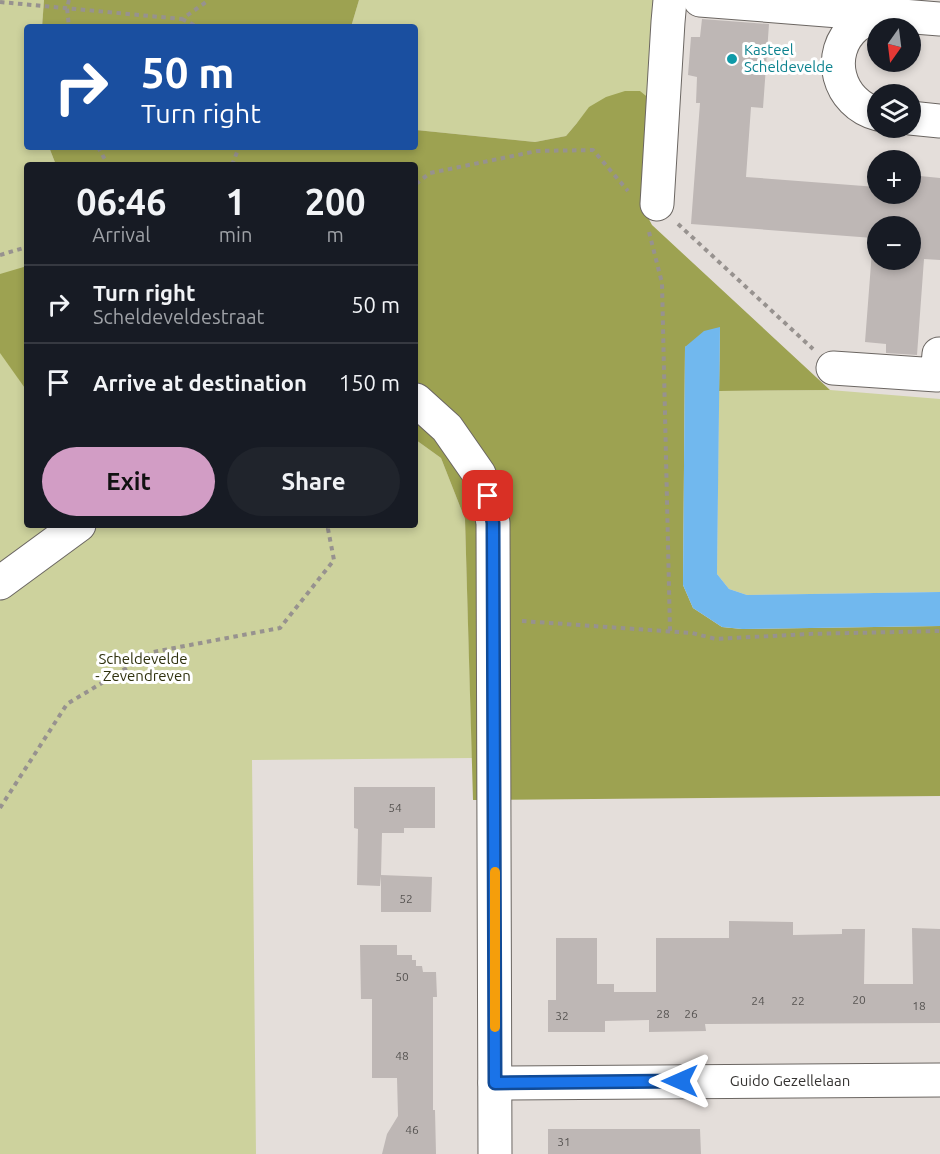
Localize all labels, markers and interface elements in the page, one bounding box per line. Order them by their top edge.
north arrow [867,18,921,72]
map controls [867,18,921,270]
place label: Kasteel Scheldevelde [744,41,833,75]
icon: right [42,48,120,126]
text: 50 m [141,49,235,96]
marker: Kasteel Scheldevelde [725,52,739,66]
button: layers [867,84,921,138]
text: Turn right [141,98,261,128]
button: + [867,150,921,204]
text: 06:46 [76,181,166,222]
text: 1 [225,181,246,222]
text: 200 [305,181,366,222]
button: − [867,216,921,270]
text: Arrival [92,223,151,246]
text: min [219,223,252,246]
text: m [327,223,344,246]
text: Turn right [93,280,195,305]
icon: right [42,288,75,321]
text: 50 m [351,292,400,317]
text: Scheldeveldestraat [93,305,264,328]
icon: arrive [42,366,75,399]
text: Arrive at destination [93,370,307,395]
text: 150 m [339,370,400,395]
button: Exit [42,447,215,516]
button: Share [227,447,400,516]
pin [462,470,513,521]
icon: arrive [471,479,504,512]
park label: Scheldevelde - Zevendreven [95,650,191,684]
house number: 54 [388,801,402,814]
house number: 52 [399,892,413,905]
house number: 50 [395,970,409,983]
house number: 20 [852,993,866,1006]
house number: 24 [751,994,765,1007]
house number: 22 [791,994,805,1007]
house number: 18 [912,999,926,1012]
house number: 28 [656,1007,670,1020]
house number: 26 [684,1007,698,1020]
house number: 32 [555,1009,569,1022]
house number: 48 [395,1049,409,1062]
position arrow [648,1049,712,1113]
street label: Guido Gezellelaan [730,1072,850,1089]
house number: 46 [405,1123,419,1136]
house number: 31 [557,1135,571,1148]

